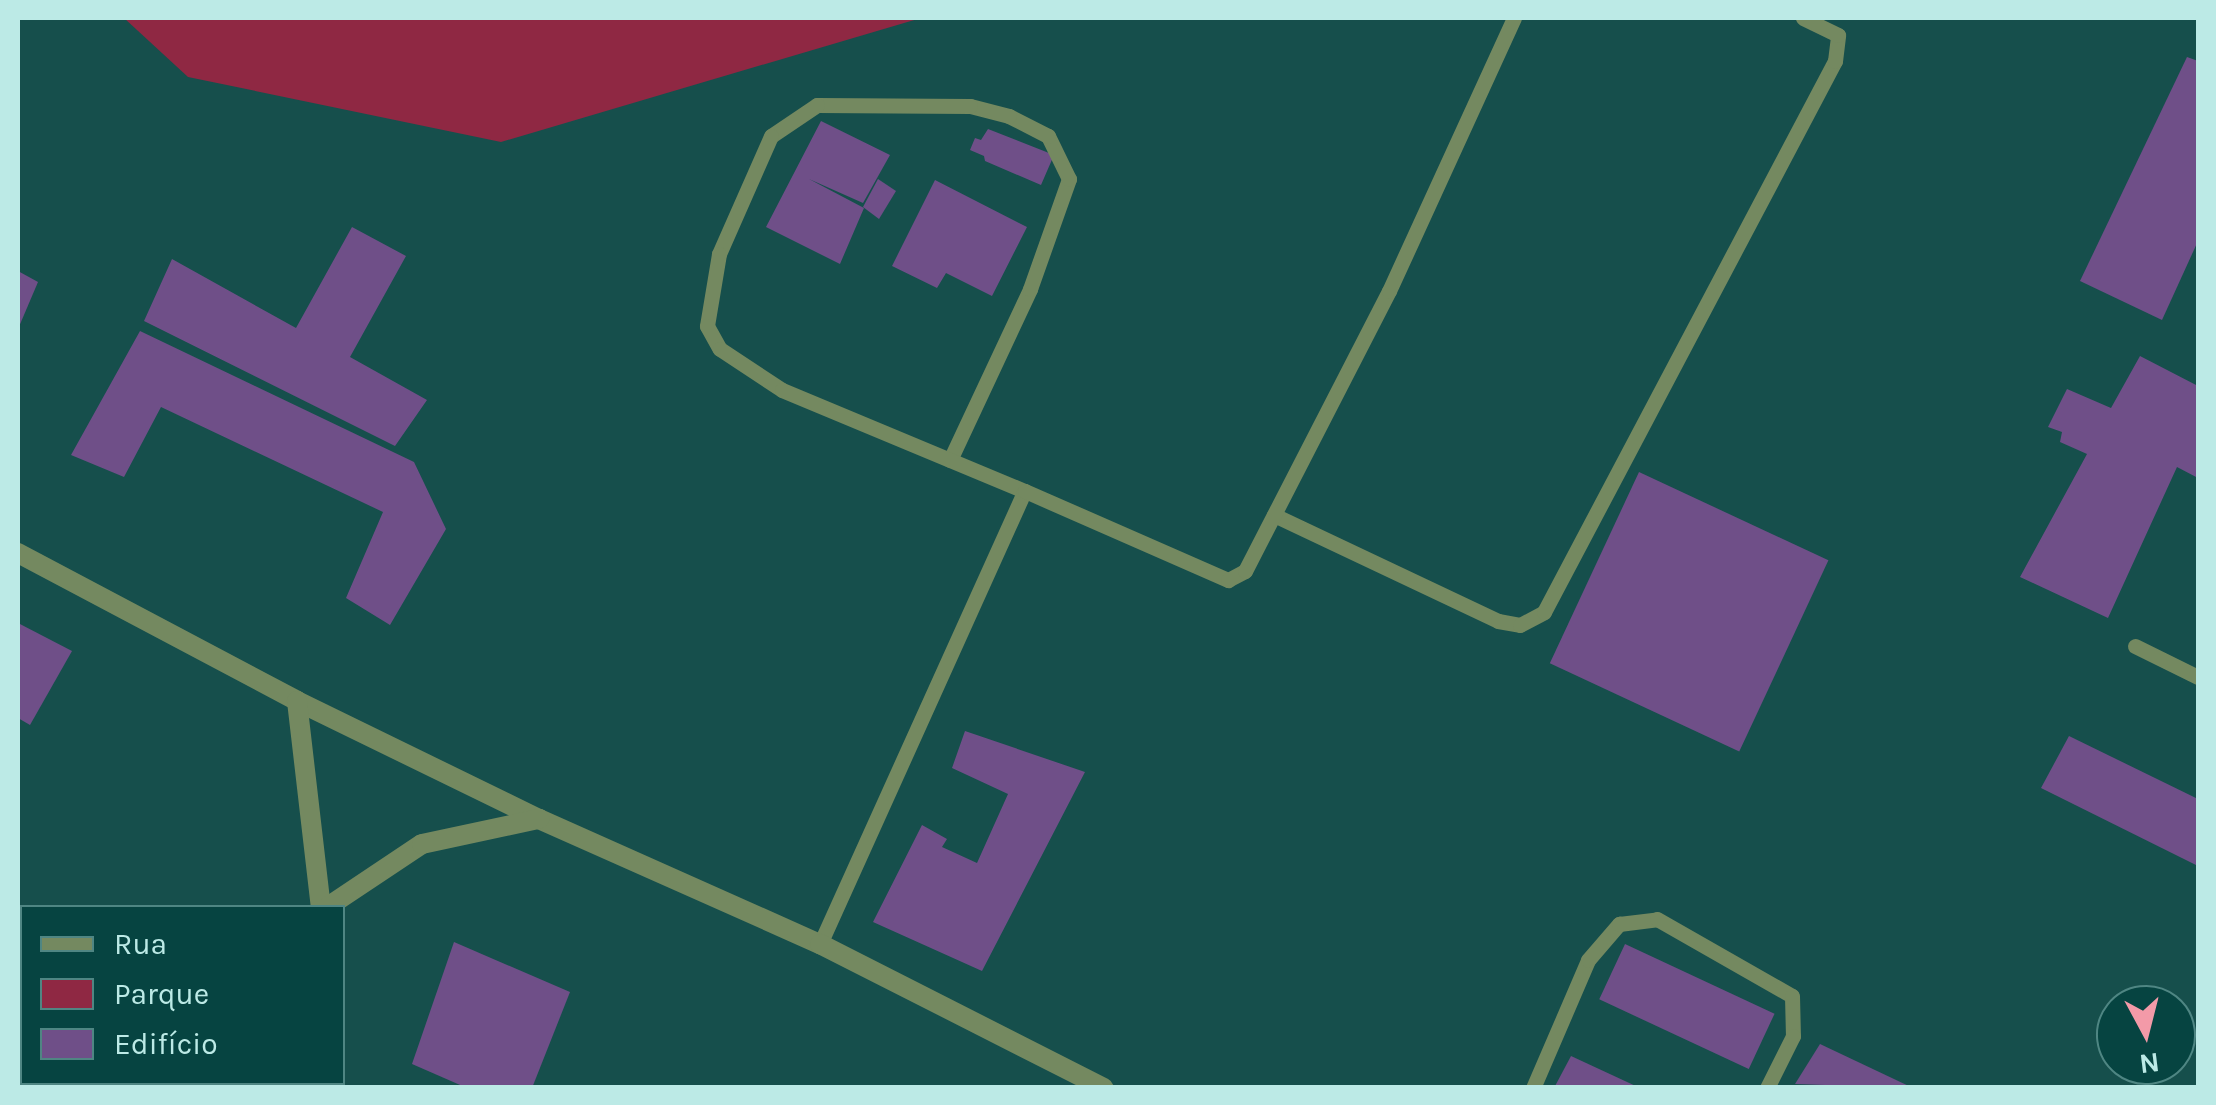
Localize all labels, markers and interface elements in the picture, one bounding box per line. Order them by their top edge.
legend [20,905,345,1085]
text: Rua [114,926,167,962]
text: Parque [114,976,209,1012]
north arrow [2096,985,2196,1085]
text: Edifício [114,1026,218,1062]
text: N [2138,1046,2161,1081]

